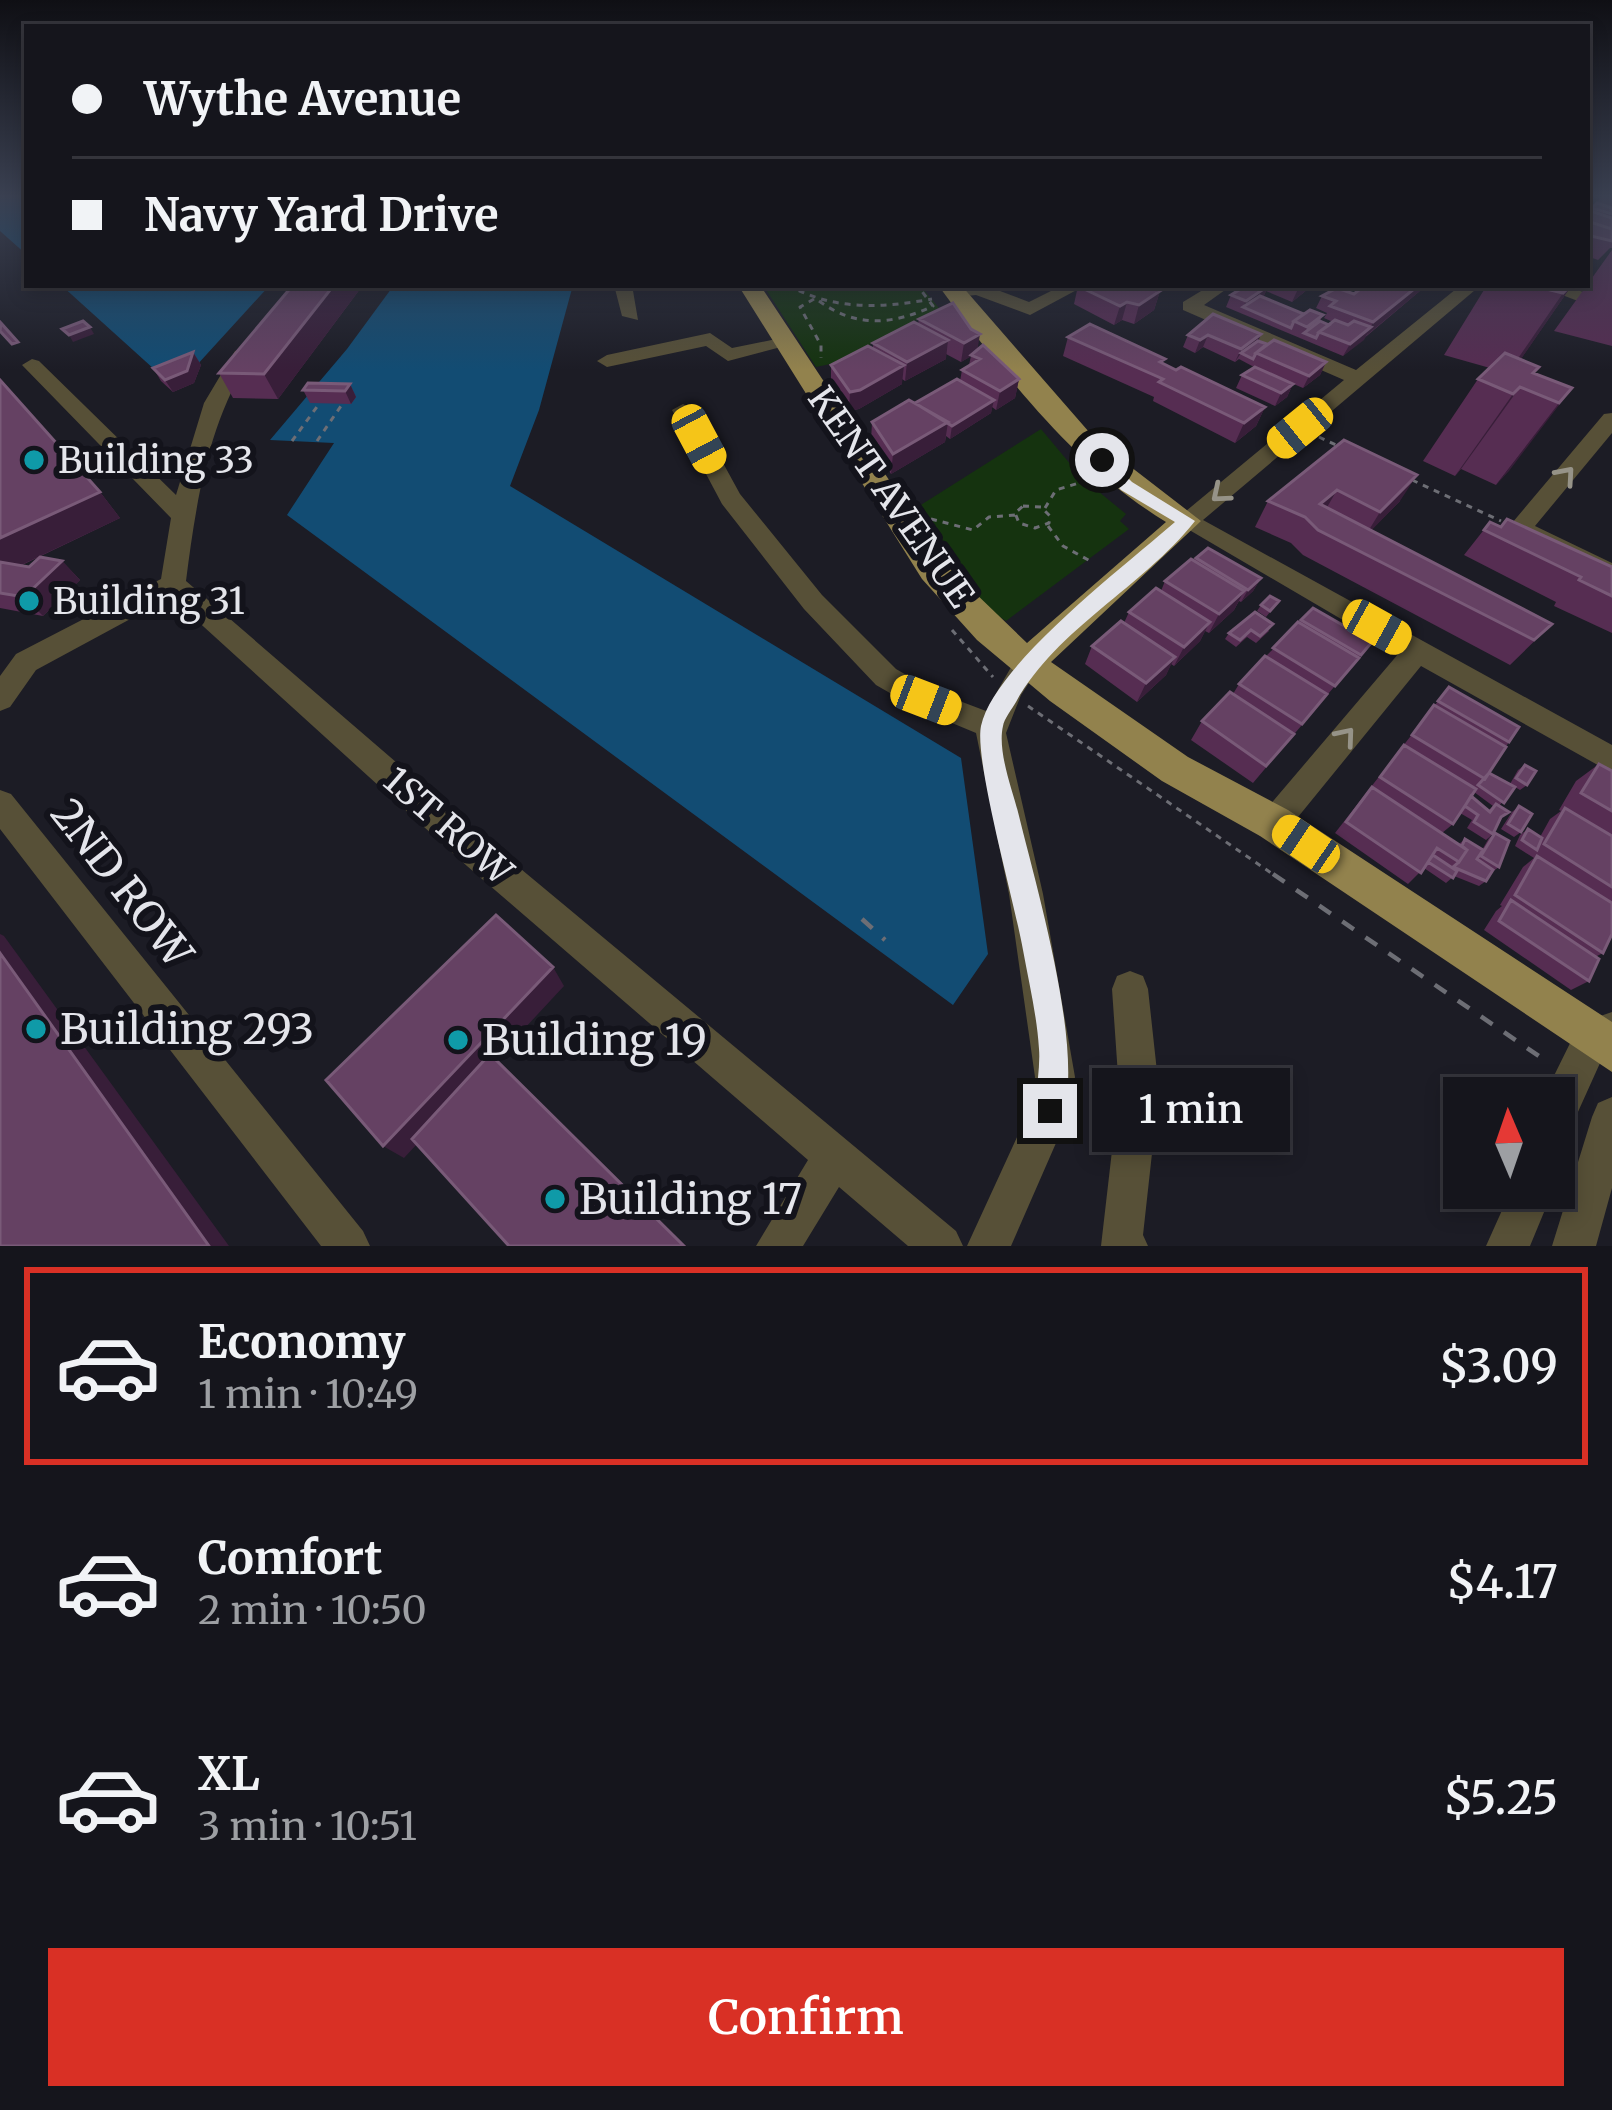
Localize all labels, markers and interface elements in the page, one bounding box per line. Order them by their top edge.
text: Wythe Avenue [144,71,461,127]
text: Navy Yard Drive [144,187,499,243]
street label: KENT AVENUE [798,378,984,616]
car [1261,391,1339,465]
car [666,399,732,479]
route start [1075,433,1129,487]
place label: Building 33 [58,438,254,483]
marker: Building 33 [21,447,47,473]
one-way arrow [1552,467,1573,489]
one-way arrow [1212,480,1234,502]
place label: Building 31 [53,579,245,624]
marker: Building 31 [16,588,42,614]
car [1337,594,1417,660]
car [886,670,966,730]
one-way arrow [1331,728,1353,750]
street label: 1ST ROW [374,758,523,895]
street label: 2ND ROW [40,788,205,979]
car [1266,809,1346,879]
place label: Building 293 [60,1003,314,1056]
place label: Building 19 [482,1014,707,1067]
marker: Building 293 [23,1016,49,1042]
marker: Building 19 [445,1027,471,1053]
callout: 1 min [1092,1069,1290,1153]
north arrow [1443,1077,1575,1209]
map controls [1443,1077,1575,1209]
route end [1023,1084,1077,1138]
text: 1 min [1139,1085,1243,1134]
place label: Building 17 [579,1173,802,1226]
marker: Building 17 [542,1186,568,1212]
icon: car [54,1312,162,1420]
text: Economy [198,1314,406,1370]
text: $3.09 [1439,1338,1558,1394]
text: 1 min · 10:49 [198,1370,418,1419]
icon: car [54,1528,162,1636]
text: Comfort [198,1530,382,1586]
text: $4.17 [1446,1554,1558,1610]
text: 2 min · 10:50 [198,1586,427,1635]
icon: car [54,1744,162,1852]
text: XL [198,1746,260,1802]
text: $5.25 [1443,1770,1558,1826]
text: 3 min · 10:51 [198,1802,417,1851]
button: Confirm [48,1948,1564,2086]

